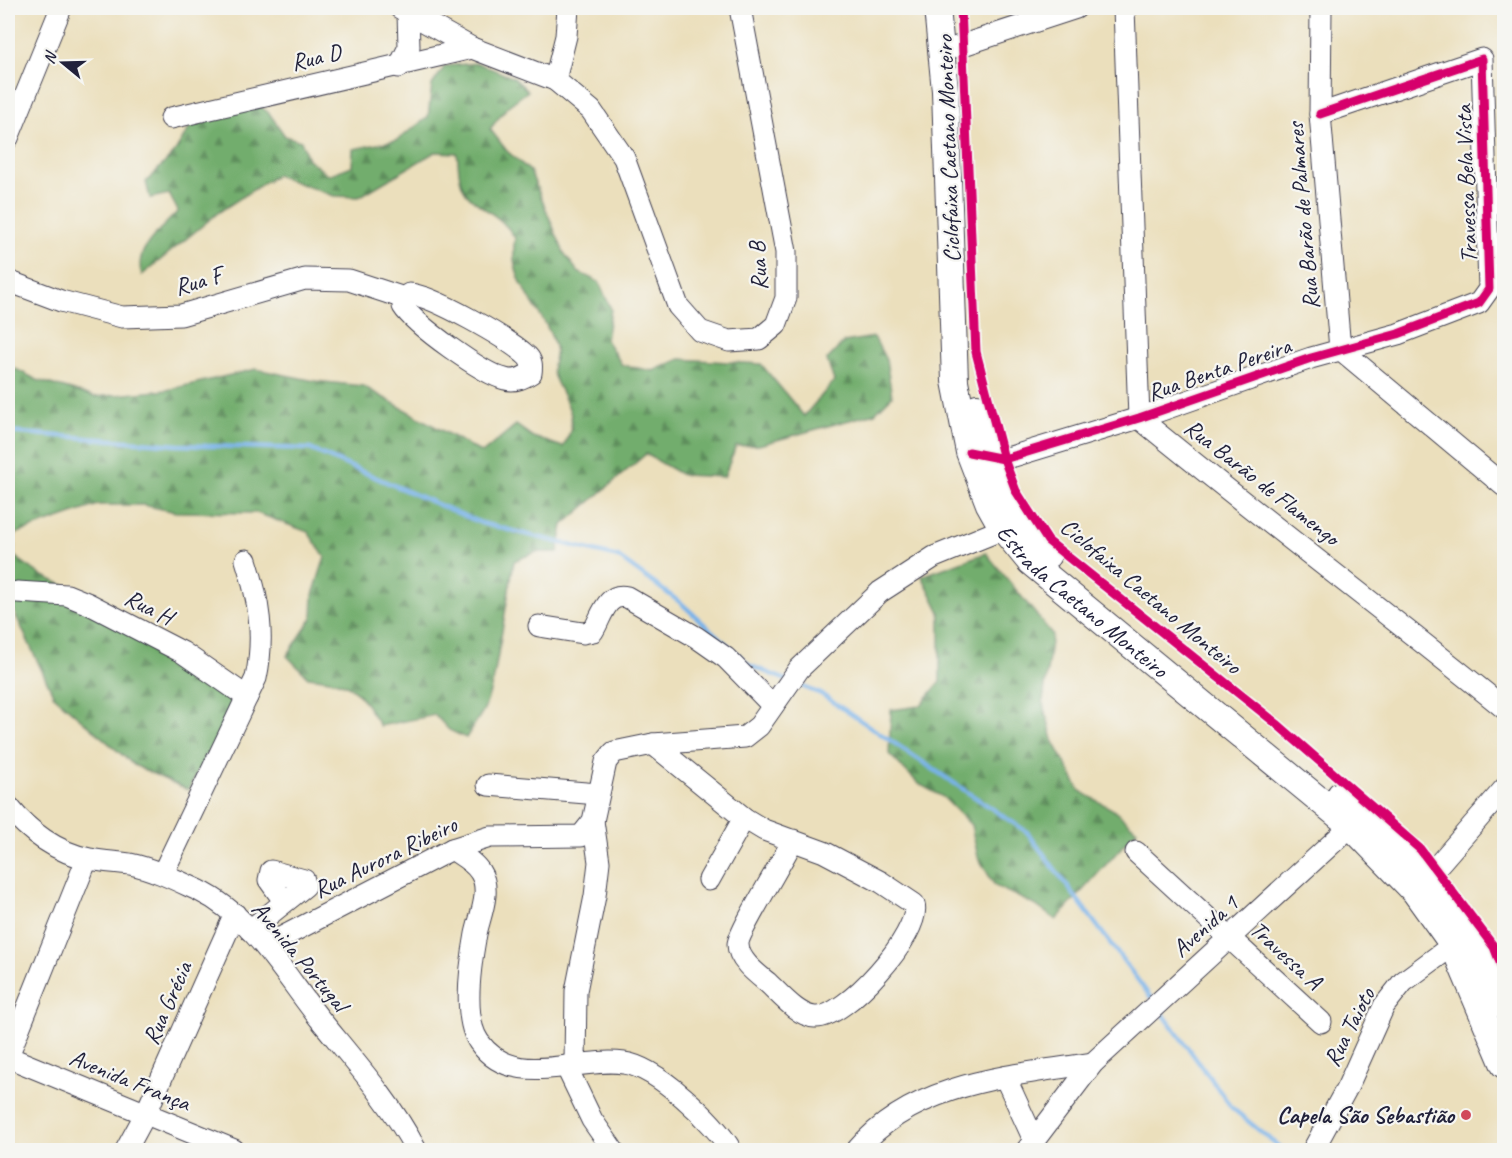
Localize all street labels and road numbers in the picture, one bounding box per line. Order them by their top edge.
street label: Ciclofaixa Caetano Monteiro [929,33,967,263]
street label: Rua D [288,36,346,77]
street label: Travessa Bela Vista [1448,103,1484,264]
street label: Rua Barão de Palmares [1280,119,1326,311]
street label: Rua B [742,239,774,291]
street label: Rua F [171,258,231,302]
street label: Rua Benta Pereira [1143,330,1296,408]
street label: Rua Barão de Flamengo [1178,412,1348,554]
street label: Ciclofaixa Caetano Monteiro [1054,511,1249,682]
street label: Estrada Caetano Monteiro [990,518,1175,685]
street label: Rua H [120,582,181,633]
street label: Rua Aurora Ribeiro [308,809,463,905]
street label: Avenida 1 [1166,888,1245,964]
street label: Avenida Portugal [245,895,357,1020]
street label: Travessa A [1244,914,1329,997]
street label: Rua Grécia [135,956,199,1049]
street label: Rua Taioto [1316,981,1382,1071]
street label: Avenida França [65,1042,196,1118]

